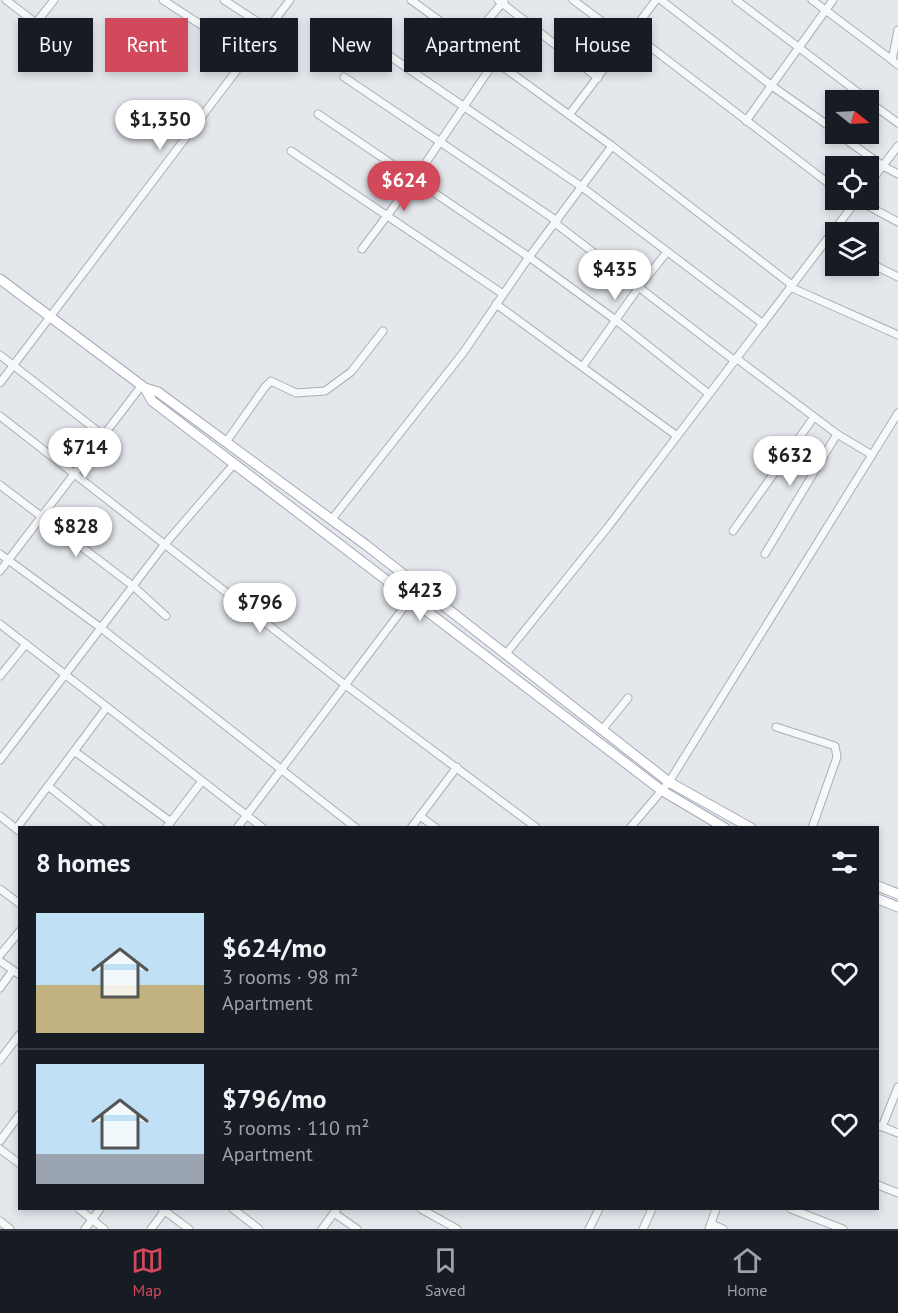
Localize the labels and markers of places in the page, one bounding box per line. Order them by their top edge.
pin: $1,350 [111,100,209,151]
pin: $624 [368,161,440,212]
pin: $435 [579,250,651,301]
pin: $714 [49,428,121,479]
pin: $632 [754,436,826,487]
pin: $828 [40,507,112,558]
pin: $423 [384,571,456,622]
pin: $796 [224,583,296,634]

